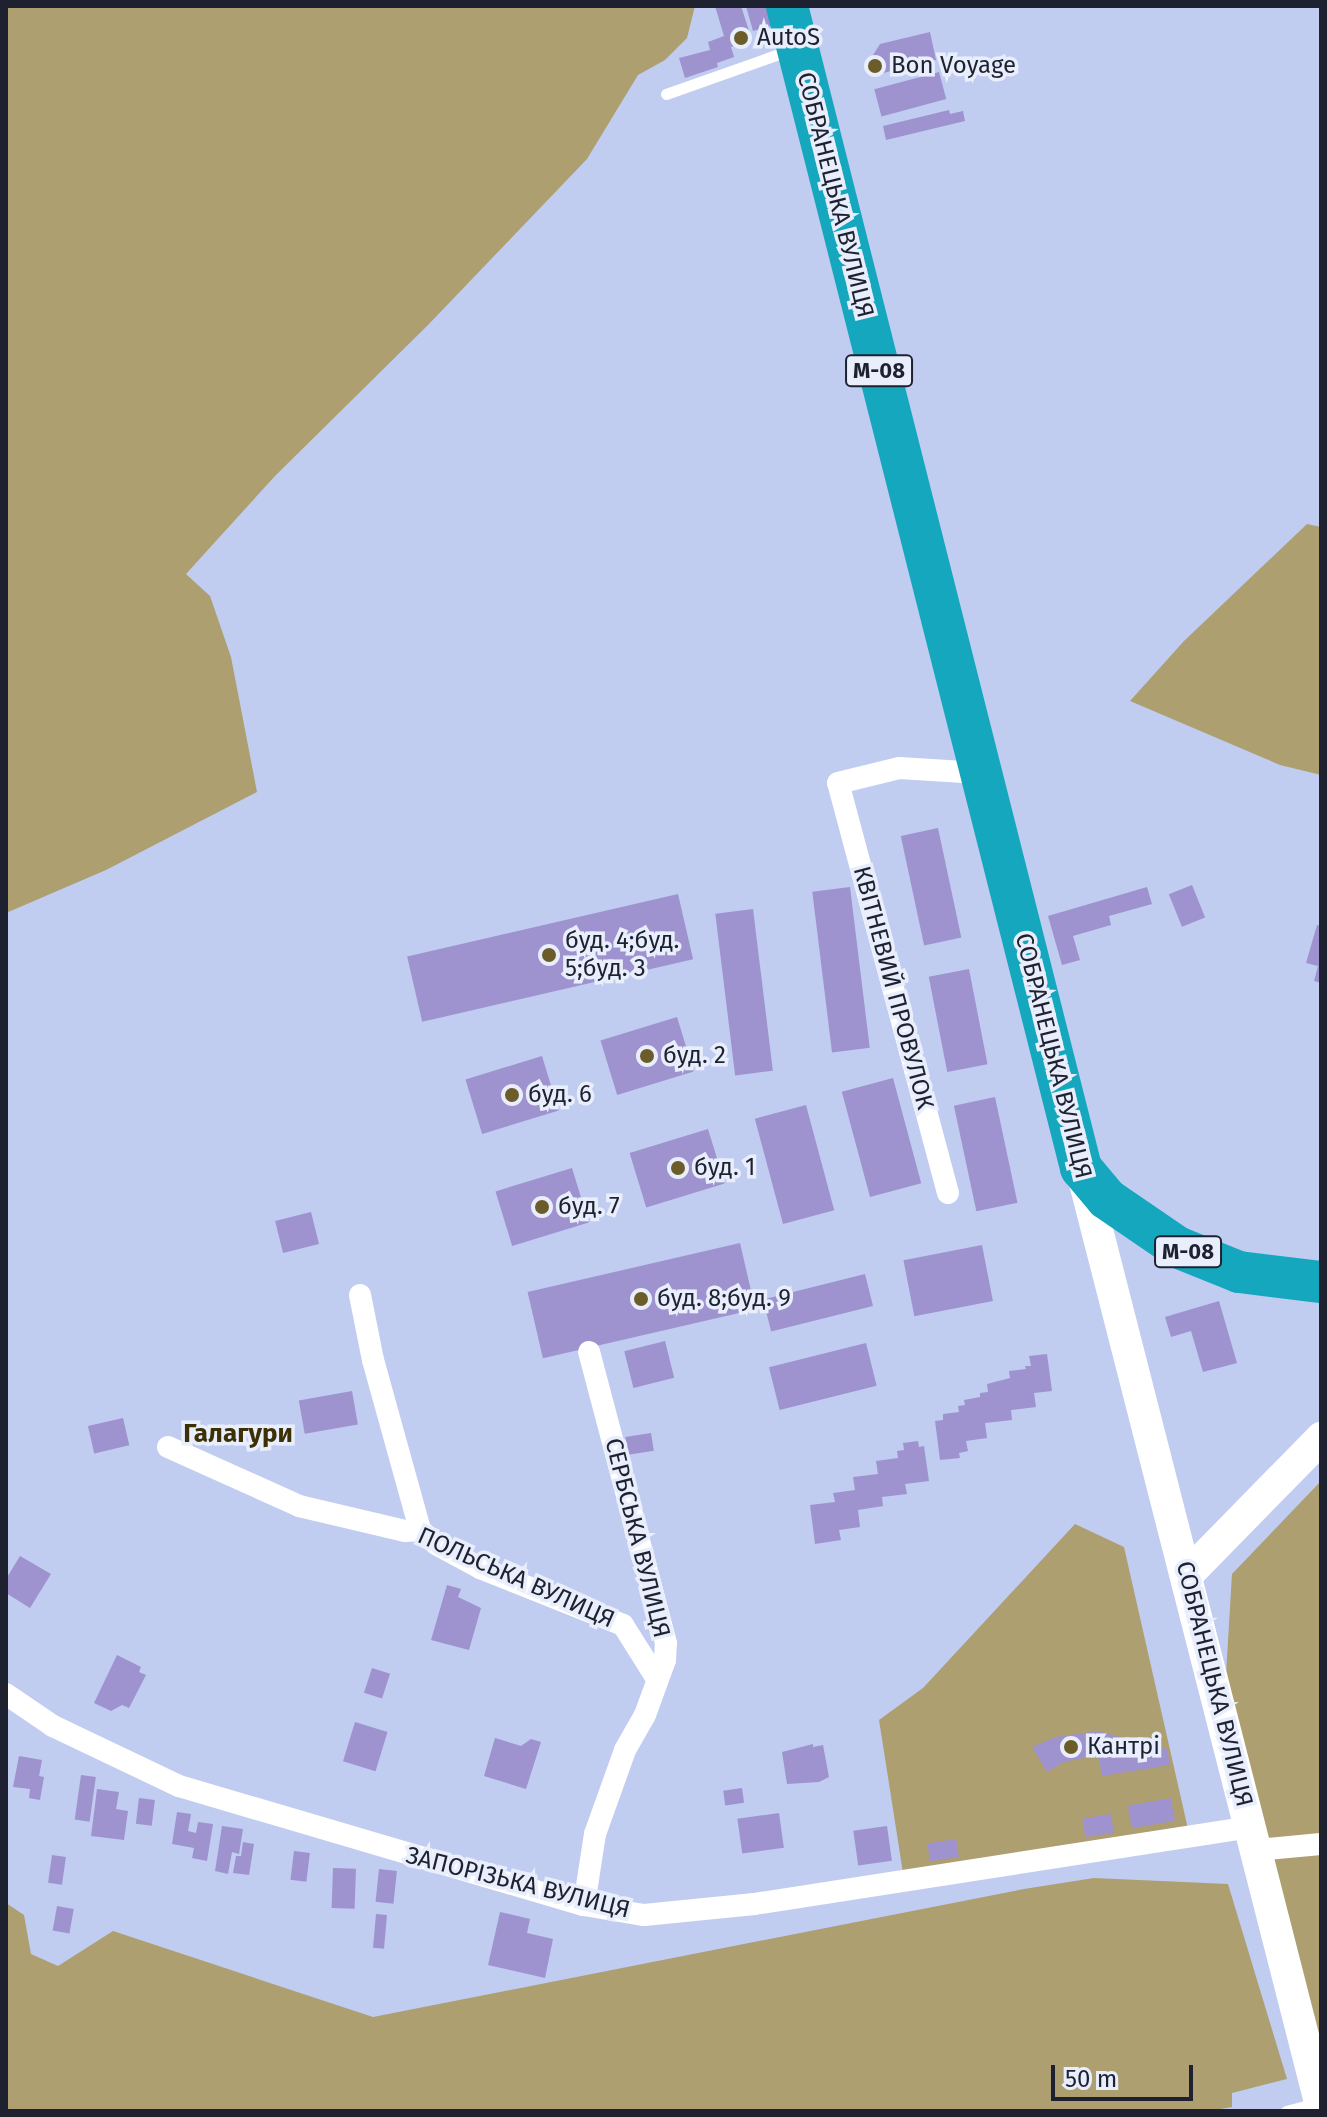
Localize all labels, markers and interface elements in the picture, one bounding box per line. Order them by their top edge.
place label: AutoS [757,24,820,52]
marker: AutoS [732,29,750,47]
place label: Bon Voyage [891,52,1016,80]
marker: Bon Voyage [866,57,884,75]
street label: СОБРАНЕЦЬКА ВУЛИЦЯ [791,69,879,321]
road number: М-08 [845,353,913,389]
street label: КВІТНЕВИЙ ПРОВУЛОК [847,863,939,1113]
place label: буд. 4;буд. 5;буд. 3 [565,927,679,983]
street label: СОБРАНЕЦЬКА ВУЛИЦЯ [1009,930,1097,1182]
marker: буд. 4;буд. 5;буд. 3 [540,946,558,964]
place label: буд. 2 [663,1042,726,1070]
marker: буд. 2 [638,1047,656,1065]
place label: буд. 6 [528,1081,592,1109]
marker: буд. 6 [503,1086,521,1104]
place label: буд. 1 [694,1154,755,1182]
marker: буд. 1 [669,1159,687,1177]
place label: буд. 7 [558,1193,620,1221]
marker: буд. 7 [533,1198,551,1216]
road number: М-08 [1154,1234,1222,1270]
place label: буд. 8;буд. 9 [657,1285,791,1313]
marker: буд. 8;буд. 9 [632,1290,650,1308]
district label: Галагури [183,1418,293,1450]
street label: СЕРБСЬКА ВУЛИЦЯ [598,1435,676,1641]
street label: ПОЛЬСЬКА ВУЛИЦЯ [413,1522,619,1634]
street label: СОБРАНЕЦЬКА ВУЛИЦЯ [1170,1558,1258,1810]
place label: Кантрі [1087,1733,1160,1761]
marker: Кантрі [1062,1738,1080,1756]
street label: ЗАПОРІЗЬКА ВУЛИЦЯ [403,1841,633,1925]
scale bar [1055,2049,1197,2099]
text: 50 m [1065,2065,1117,2093]

